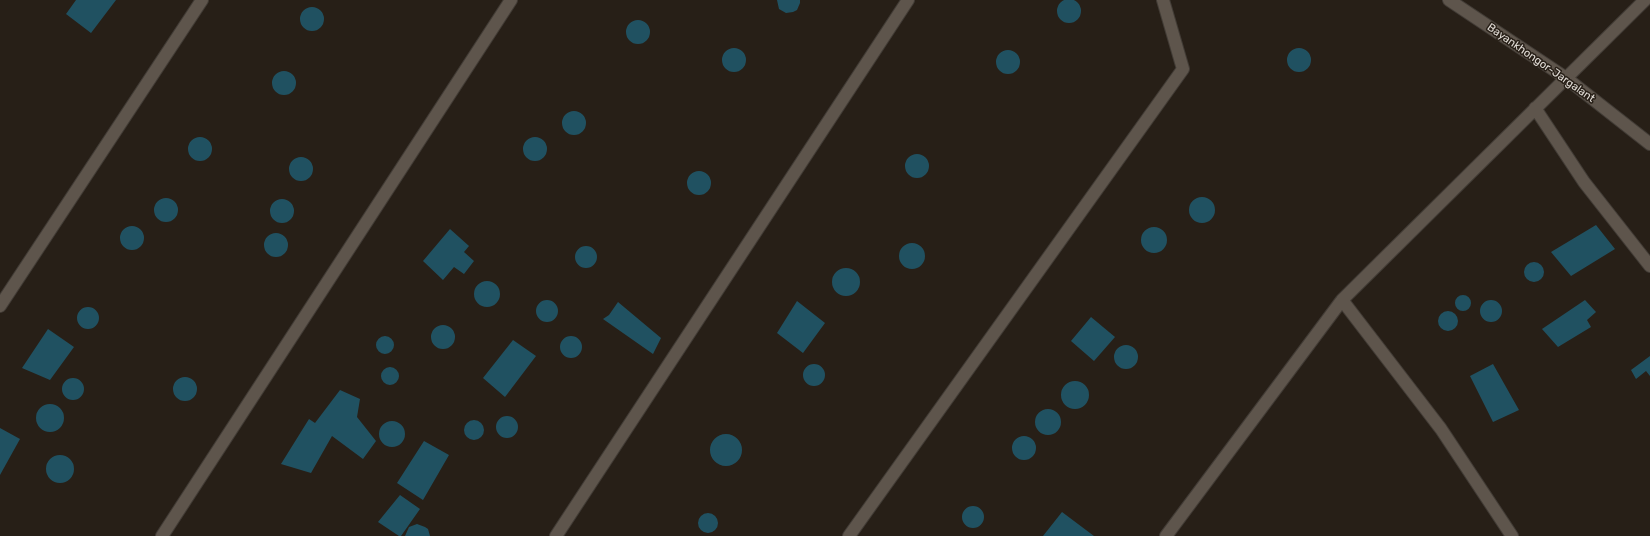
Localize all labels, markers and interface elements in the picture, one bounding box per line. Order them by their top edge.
street label: Bayankhongor-Jargalant [1485,21,1597,105]

